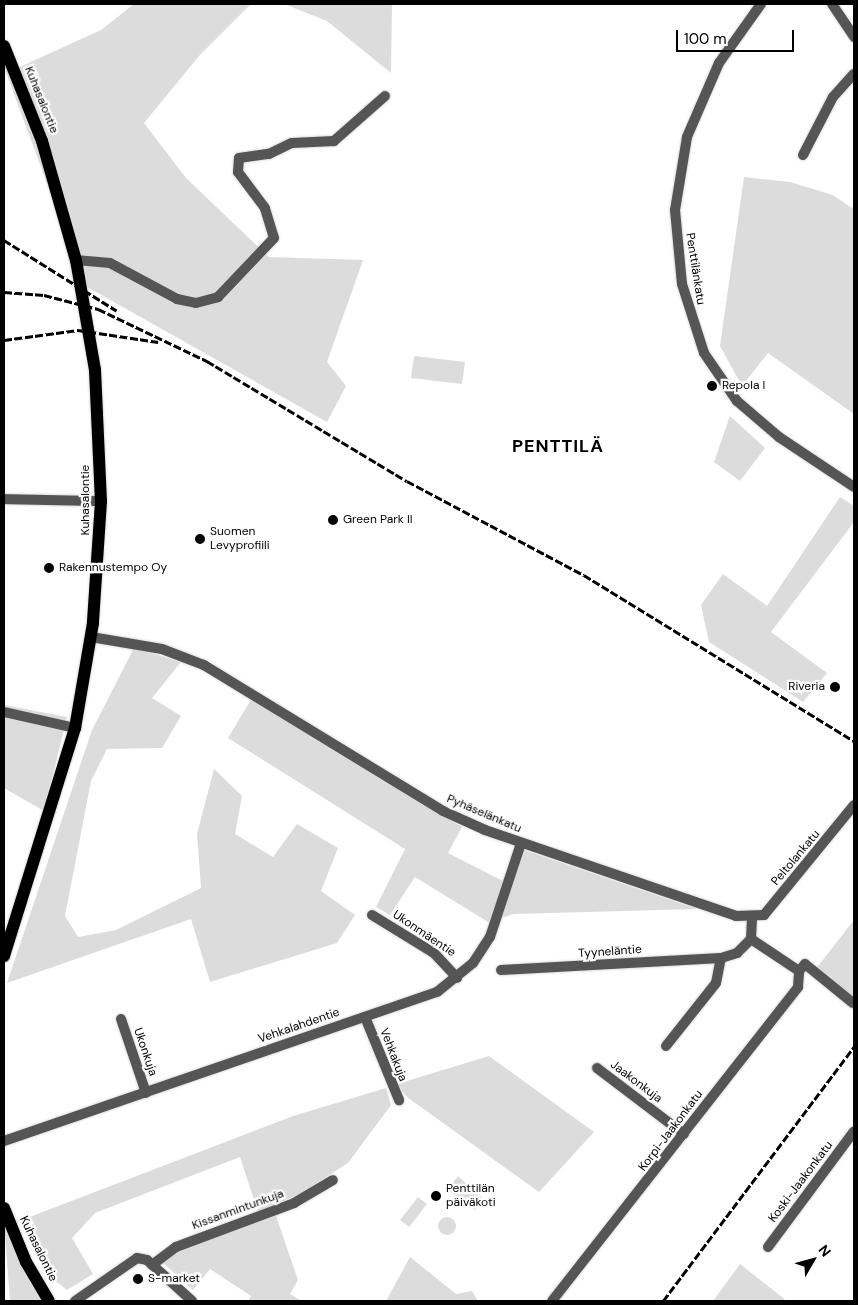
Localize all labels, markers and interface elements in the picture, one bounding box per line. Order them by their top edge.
scale bar [678,20,796,52]
text: 100 m [684,29,727,49]
street label: Kuhasalontie [21,65,61,135]
street label: Penttilänkatu [682,232,708,306]
place label: Repola I [722,379,765,393]
marker: Repola I [706,380,718,392]
district label: PENTTILÄ [511,435,605,457]
street label: Kuhasalontie [79,465,93,535]
place label: Green Park II [343,513,413,527]
marker: Green Park II [327,514,339,526]
place label: Suomen Levyprofiili [210,525,270,553]
marker: Suomen Levyprofiili [194,533,206,545]
place label: Rakennustempo Oy [59,561,167,575]
marker: Rakennustempo Oy [43,562,55,574]
place label: Riveria [788,680,825,694]
marker: Riveria [829,681,841,693]
street label: Pyhäselänkatu [444,792,524,836]
street label: Peltolankatu [769,827,823,889]
street label: Ukonmäentie [390,908,458,960]
street label: Tyyneläntie [578,943,642,961]
street label: Vehkalahdentie [256,1005,342,1047]
street label: Ukonkuja [130,1026,160,1078]
street label: Vehkakuja [376,1026,410,1084]
street label: Jaakonkuja [607,1058,665,1106]
street label: Korpi-Jaakonkatu [636,1088,706,1174]
street label: Koski-Jaakonkatu [766,1139,836,1225]
place label: Penttilän päiväkoti [446,1182,496,1210]
street label: Kissanmintunkuja [190,1187,286,1233]
marker: Penttilän päiväkoti [430,1190,442,1202]
street label: Kuhasalontie [16,1214,60,1284]
north arrow [788,1235,838,1285]
text: N [815,1241,835,1260]
place label: S-market [148,1272,200,1286]
marker: S-market [132,1273,144,1285]

